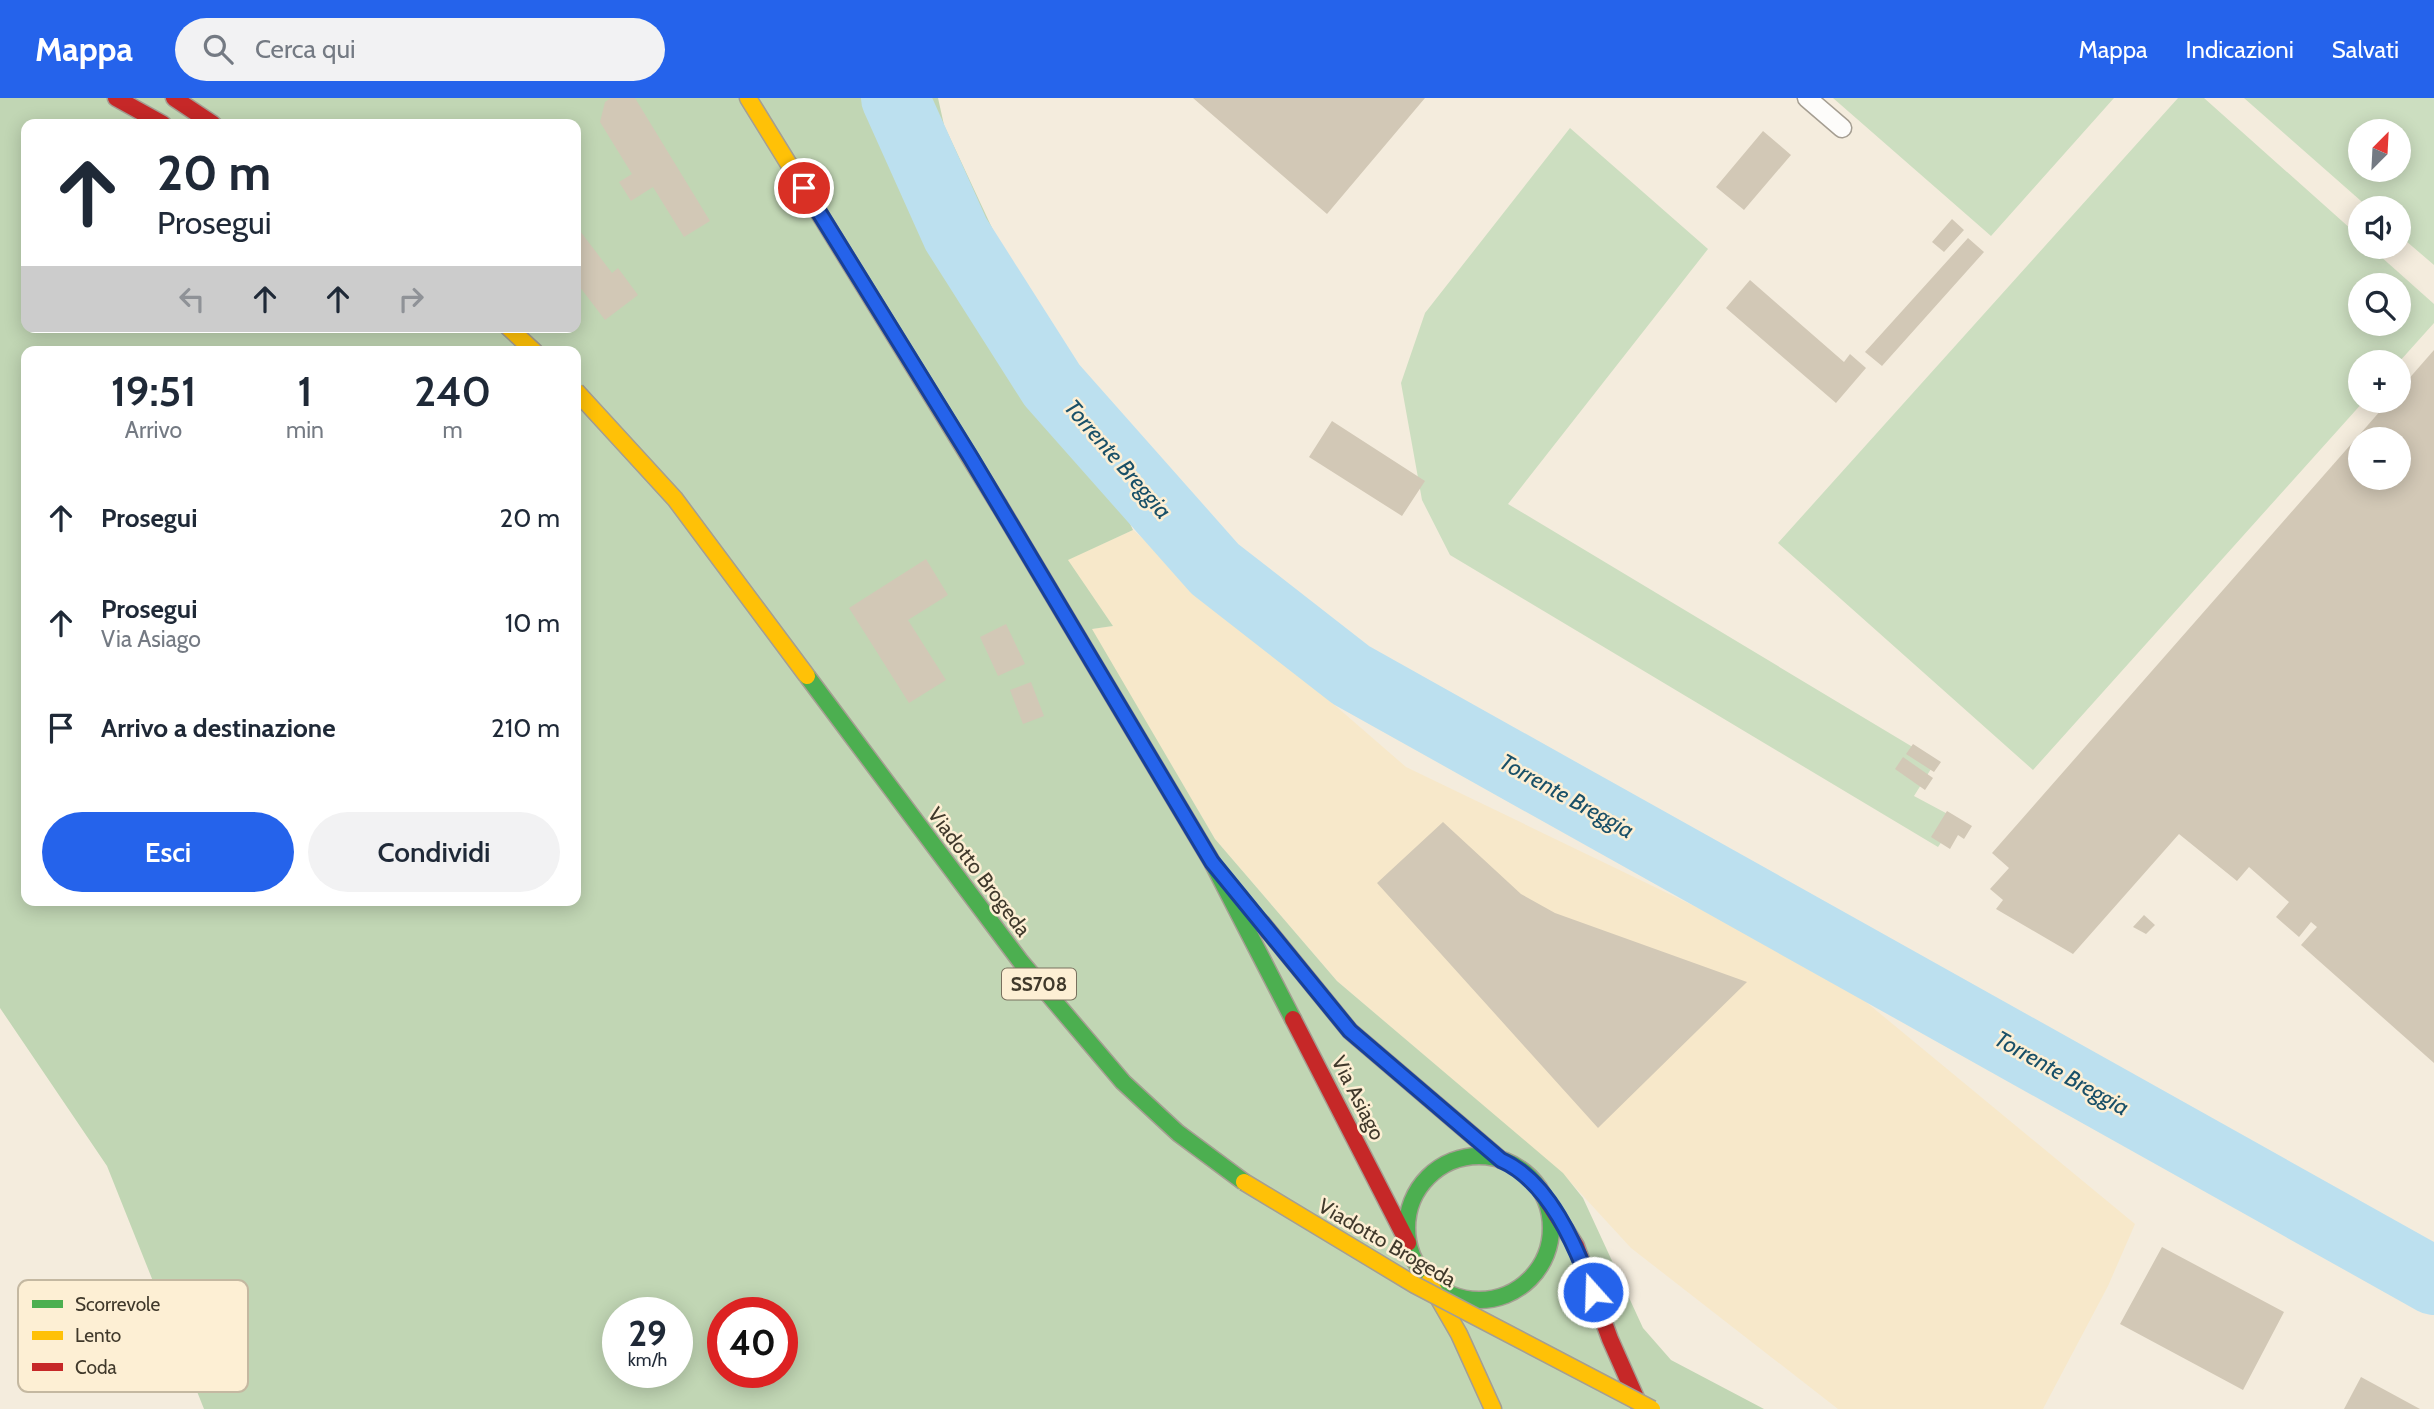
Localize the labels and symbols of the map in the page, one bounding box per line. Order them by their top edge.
north arrow [2348,119,2412,182]
pin [774,158,834,218]
water label: Torrente Breggia [1058,393,1178,525]
water label: Torrente Breggia [1495,748,1639,844]
street label: Viadotto Brogeda [923,802,1036,941]
road number: SS708 [1002,968,1076,1000]
water label: Torrente Breggia [1990,1025,2134,1121]
street label: Via Asiago [1327,1051,1390,1144]
street label: Viadotto Brogeda [1314,1193,1461,1292]
position arrow [1556,1255,1630,1329]
legend [18,1280,248,1392]
text: Scorrevole [75,1293,160,1316]
speed limit sign: 40 [707,1297,798,1388]
text: Lento [75,1324,121,1347]
text: Coda [75,1356,117,1379]

